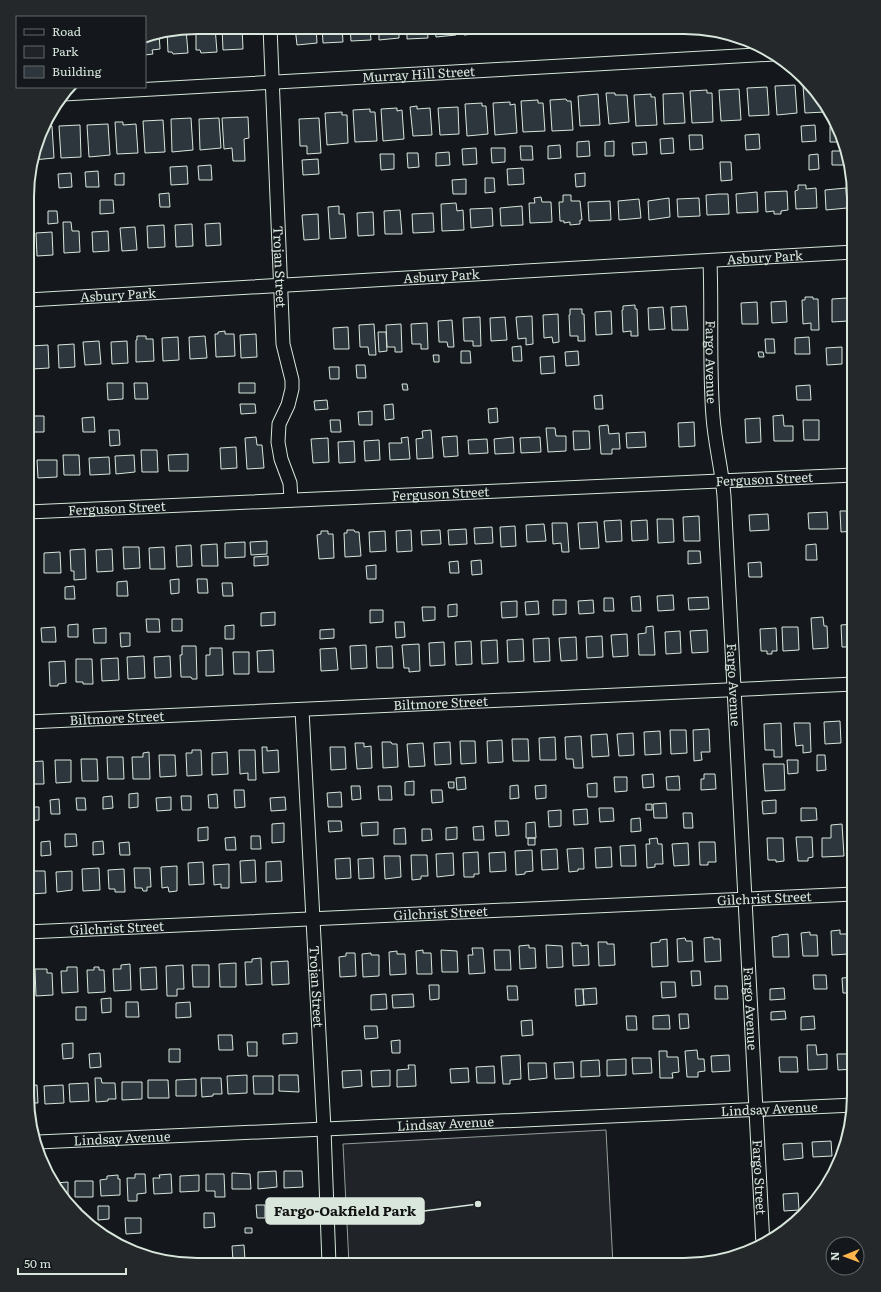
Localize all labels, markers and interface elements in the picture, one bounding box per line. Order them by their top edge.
legend [16,16,146,88]
text: Road [52,22,82,40]
text: Park [52,42,79,60]
street label: Murray Hill Street [361,61,476,86]
text: Building [52,62,102,80]
street label: Trojan Street [269,225,292,309]
street label: Asbury Park [726,245,804,268]
street label: Asbury Park [403,264,481,287]
street label: Asbury Park [79,283,157,306]
street label: Fargo Avenue [702,320,722,404]
street label: Ferguson Street [715,467,814,490]
street label: Ferguson Street [391,481,490,505]
street label: Ferguson Street [68,496,167,519]
street label: Fargo Avenue [723,643,746,727]
street label: Biltmore Street [393,691,489,714]
street label: Biltmore Street [69,706,165,729]
street label: Gilchrist Street [717,886,813,909]
street label: Gilchrist Street [393,901,489,924]
street label: Gilchrist Street [69,916,165,939]
street label: Trojan Street [305,945,329,1029]
street label: Fargo Avenue [740,966,763,1051]
street label: Lindsay Avenue [720,1097,818,1120]
street label: Lindsay Avenue [397,1111,495,1135]
street label: Lindsay Avenue [73,1126,171,1149]
street label: Fargo Street [749,1139,771,1216]
callout: Fargo-Oakfield Park [266,1198,424,1224]
text: Fargo-Oakfield Park [274,1200,417,1220]
north arrow [825,1236,865,1276]
scale bar [18,1250,126,1276]
text: N [826,1251,842,1261]
text: 50 m [24,1254,51,1272]

